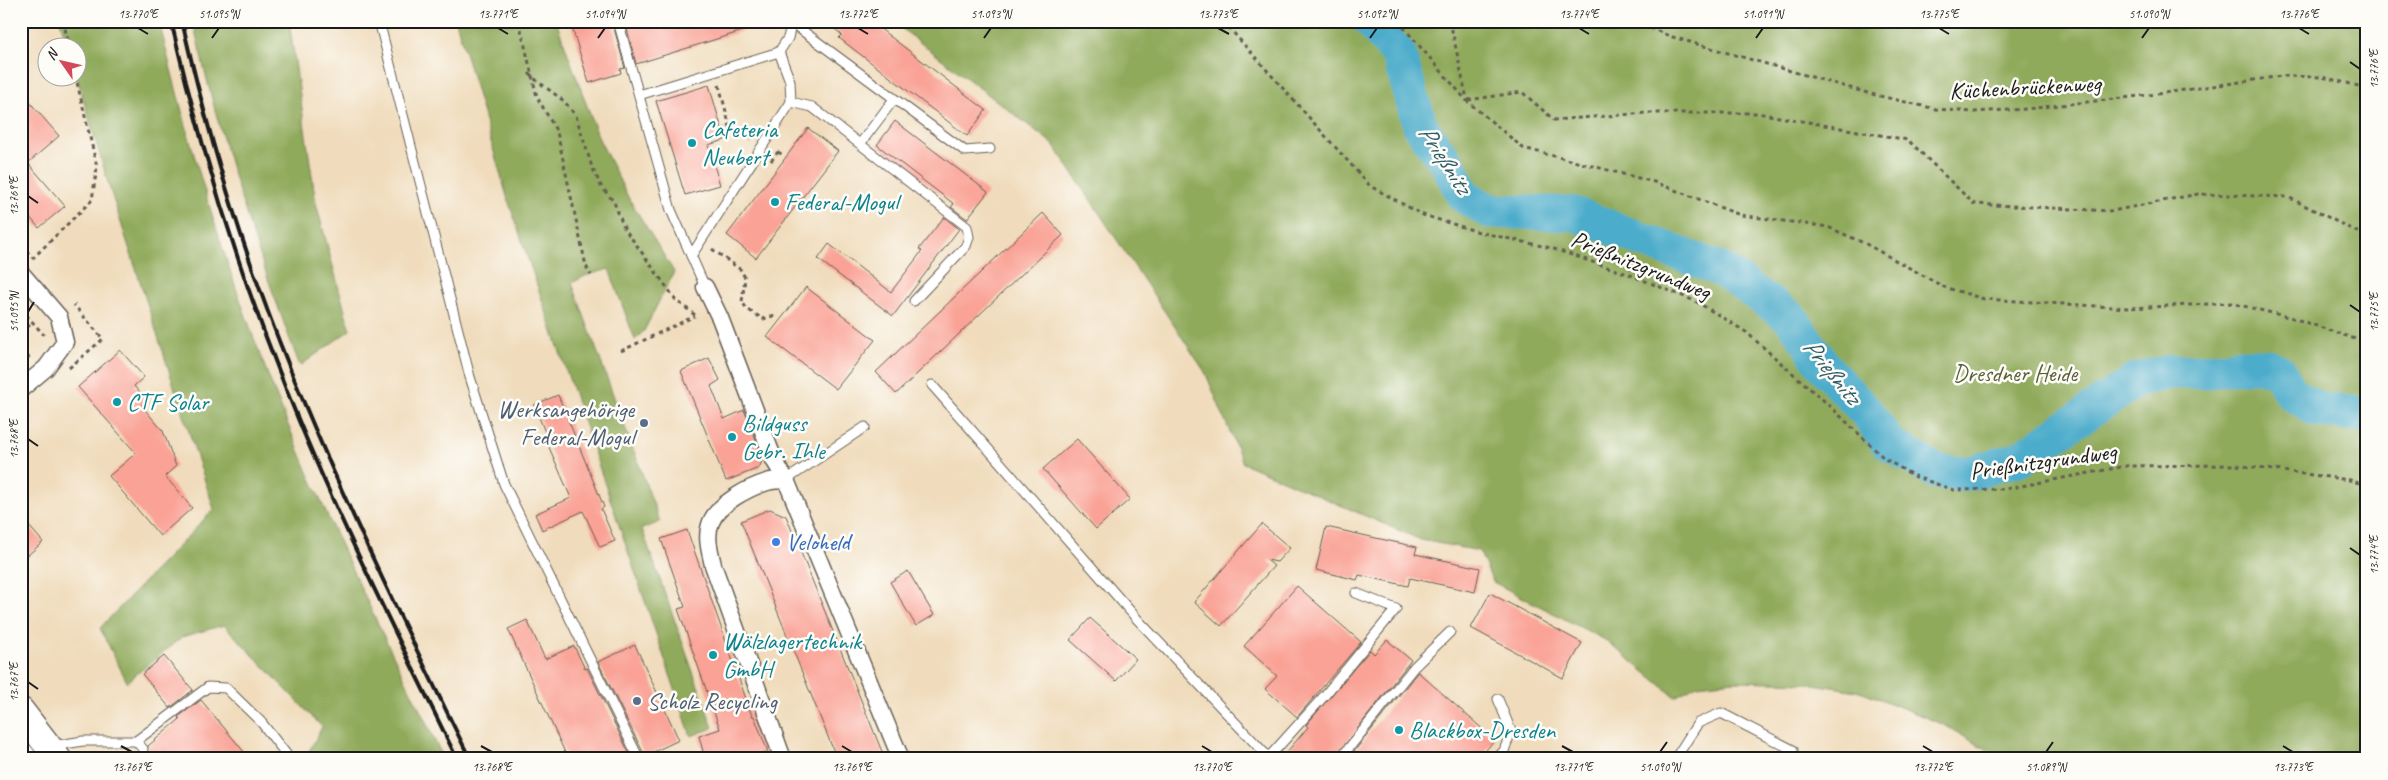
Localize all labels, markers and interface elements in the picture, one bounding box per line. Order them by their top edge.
text: 13.770°E [118,6,159,22]
text: 51.095°N [199,6,241,22]
text: 13.771°E [478,6,519,22]
text: 51.094°N [585,6,627,22]
text: 13.772°E [838,6,879,22]
text: 51.093°N [971,6,1013,22]
text: 13.773°E [1198,6,1239,22]
text: 51.092°N [1357,6,1399,22]
text: 13.774°E [1559,6,1600,22]
text: 51.091°N [1743,6,1785,22]
text: 13.775°E [1919,6,1960,22]
text: 51.090°N [2129,6,2171,22]
text: 13.776°E [2279,6,2320,22]
north arrow [38,38,88,88]
text: N [42,45,62,63]
text: 13.776°E [2366,48,2382,89]
street label: Küchenbrückenweg [1949,68,2104,106]
place label: Cafeteria Neubert [702,114,778,172]
water label: Prießnitz [1411,119,1481,203]
marker: Cafeteria Neubert [686,137,698,149]
text: 13.769°E [6,175,22,216]
place label: Federal-Mogul [785,187,902,217]
marker: Federal-Mogul [769,196,781,208]
street label: Prießnitzgrundweg [1567,223,1716,307]
text: 51.095°N [6,290,22,332]
text: 13.775°E [2366,291,2382,332]
water label: Prießnitz [1796,332,1871,414]
park label: Dresdner Heide [1953,358,2079,388]
place label: CTF Solar [127,387,211,417]
place label: Werksangehörige Federal-Mogul [497,394,638,452]
marker: CTF Solar [111,396,123,408]
place label: Bildguss Gebr. Ihle [742,408,827,466]
marker: Werksangehörige Federal-Mogul [638,417,650,429]
text: 13.768°E [6,418,22,459]
marker: Bildguss Gebr. Ihle [726,431,738,443]
street label: Prießnitzgrundweg [1968,436,2120,486]
place label: Veloheld [786,527,853,557]
text: 13.774°E [2366,534,2382,575]
marker: Veloheld [770,536,782,548]
place label: Wälzlagertechnik GmbH [723,626,863,684]
marker: Wälzlagertechnik GmbH [707,649,719,661]
text: 13.767°E [6,661,22,702]
place label: Scholz Recycling [647,686,778,716]
marker: Scholz Recycling [631,695,643,707]
place label: Blackbox-Dresden [1409,715,1556,745]
marker: Blackbox-Dresden [1393,724,1405,736]
text: 13.767°E [112,759,153,775]
text: 13.768°E [472,759,513,775]
text: 13.769°E [832,759,873,775]
text: 13.770°E [1192,759,1233,775]
text: 13.771°E [1553,759,1594,775]
text: 51.090°N [1640,759,1682,775]
text: 13.772°E [1913,759,1954,775]
text: 51.089°N [2026,759,2068,775]
text: 13.773°E [2273,759,2314,775]

